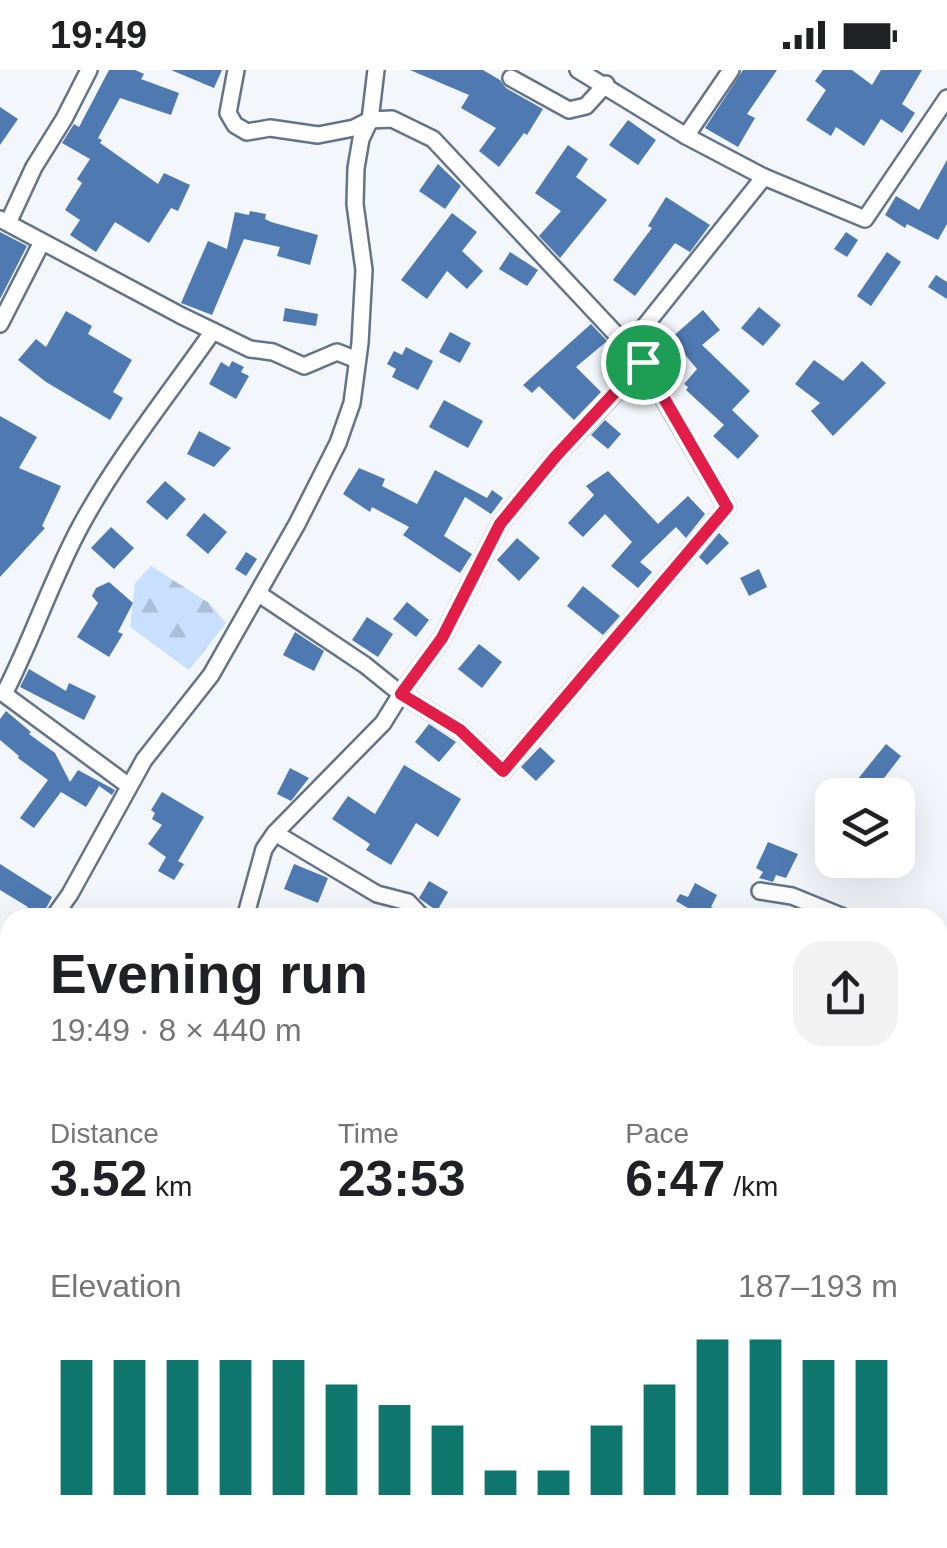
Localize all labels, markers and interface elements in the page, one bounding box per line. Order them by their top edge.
text: 19:49 [50,14,147,56]
pin [601,320,686,405]
icon: arrive [616,335,671,390]
map controls [815,778,915,878]
button: layers [815,778,915,878]
button: share [793,941,898,1046]
text: Evening run [50,943,368,1005]
text: 19:49 · 8 × 440 m [50,1012,302,1048]
text: Distance [50,1118,159,1149]
text: Time [338,1118,399,1149]
text: Pace [625,1118,689,1149]
text: 3.52 [50,1151,147,1207]
text: 23:53 [338,1151,466,1207]
text: 6:47 [625,1151,725,1207]
text: km [147,1171,192,1202]
text: /km [725,1171,778,1202]
text: Elevation [50,1268,182,1304]
text: 187–193 m [738,1268,898,1304]

